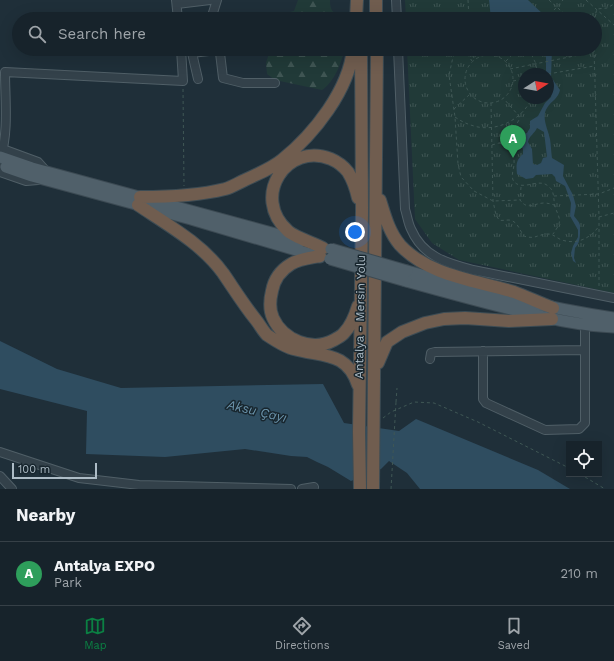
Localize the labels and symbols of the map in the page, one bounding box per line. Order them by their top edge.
north arrow [518,68,554,104]
pin: A [500,125,526,158]
your location [345,222,365,242]
street label: Antalya - Mersin Yolu [352,255,368,379]
water label: Aksu Çayı [225,397,288,425]
scale bar [12,461,97,480]

